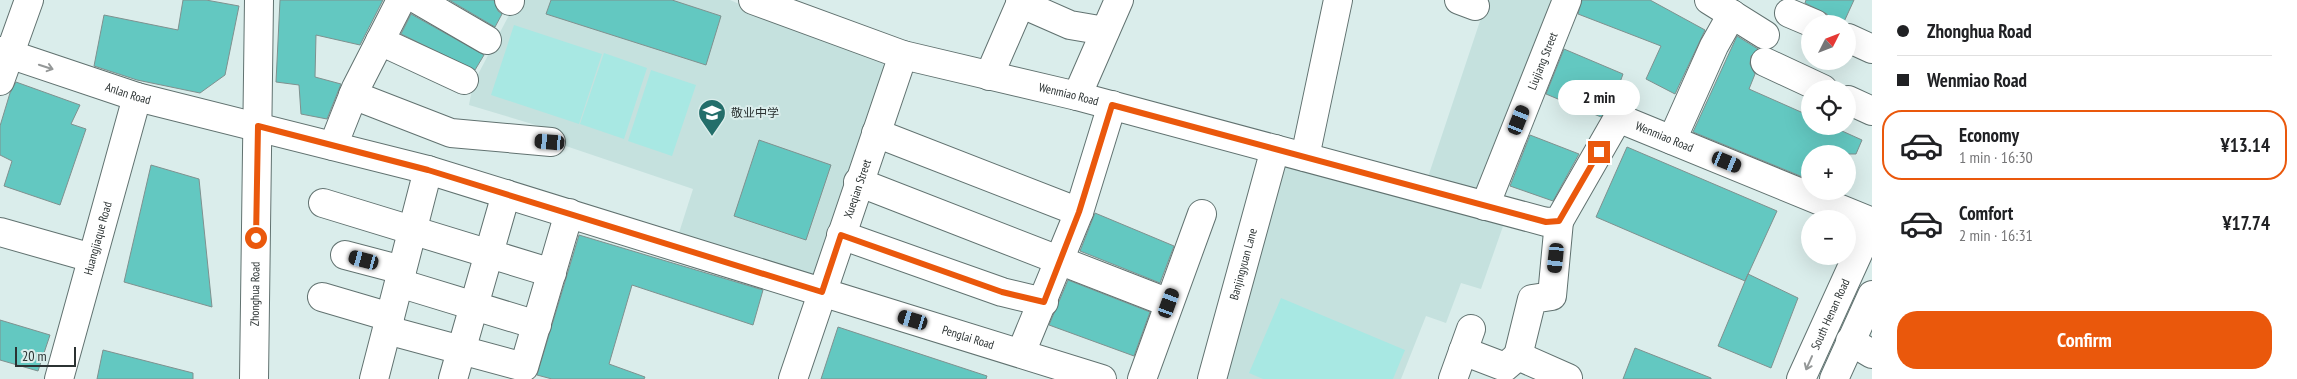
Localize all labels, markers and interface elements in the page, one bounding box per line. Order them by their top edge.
north arrow [1801,15,1856,70]
map controls [1801,15,1856,265]
text: Zhonghua Road [1927,19,2032,43]
street label: Liujiang Street [1524,29,1561,92]
one-way arrow [38,62,54,72]
text: Wenmiao Road [1927,68,2027,92]
street label: Anlan Road [104,79,152,107]
street label: Wenmiao Road [1037,79,1100,109]
callout: 2 min [1558,80,1640,114]
button: locate [1801,80,1856,135]
text: 2 min [1583,87,1615,107]
school or university icon: 敬业中学 [697,98,727,137]
car [1506,103,1531,137]
place label: 敬业中学 [731,105,779,120]
street label: Wenmiao Road [1633,118,1696,155]
icon: car [1899,123,1944,168]
text: Economy [1959,123,2019,147]
car [534,133,565,151]
text: ¥13.14 [2221,133,2270,157]
route end [1588,141,1610,163]
button: + [1801,145,1856,200]
text: 1 min · 16:30 [1959,147,2033,167]
car [1710,149,1743,175]
street label: Xueqian Street [840,156,874,220]
street label: Huangjiaque Road [80,200,115,276]
icon: car [1899,201,1944,246]
text: Comfort [1959,201,2013,225]
button: − [1801,210,1856,265]
text: ¥17.74 [2222,211,2270,235]
text: 2 min · 16:31 [1959,225,2033,245]
route start [245,227,267,249]
street label: Banjingyuan Lane [1226,227,1260,302]
car [1546,242,1565,274]
car [347,249,380,271]
street label: Zhonghua Road [247,262,263,326]
street label: South Henan Road [1807,276,1853,352]
car [1156,286,1181,320]
car [896,308,929,332]
button: Confirm [1897,311,2272,369]
street label: Penglai Road [940,322,996,352]
scale bar [15,344,76,367]
text: 20 m [22,347,47,365]
one-way arrow [1803,355,1813,370]

